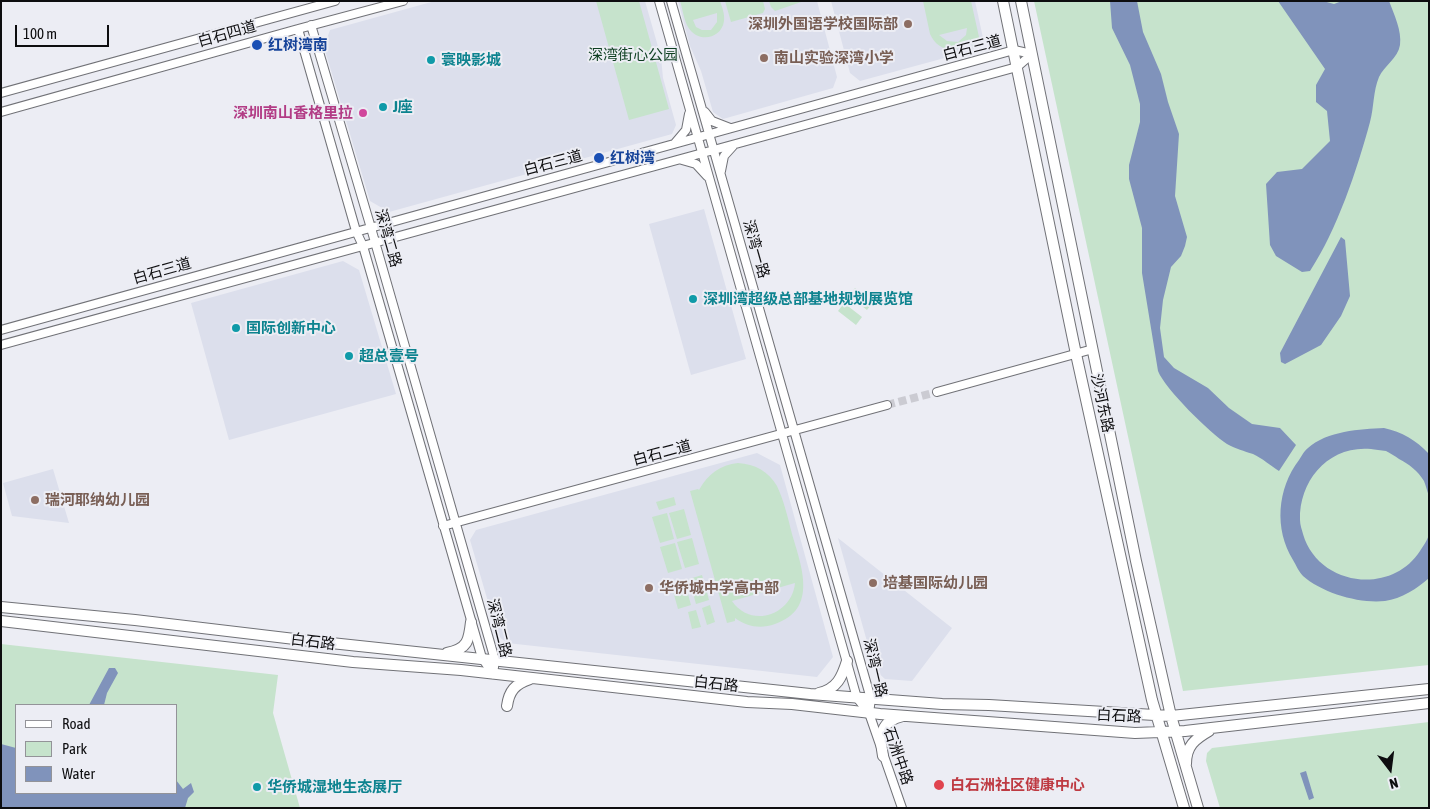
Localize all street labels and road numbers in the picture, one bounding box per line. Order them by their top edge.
street label: 白石四道 [196,17,258,51]
street label: 白石三道 [941,32,1003,64]
street label: 白石三道 [522,147,584,179]
street label: 深湾二路 [371,207,405,269]
street label: 深湾一路 [739,218,773,280]
street label: 白石三道 [131,254,193,288]
street label: 沙河东路 [1087,372,1117,434]
street label: 白石二道 [631,437,693,469]
street label: 深湾二路 [483,597,515,659]
street label: 白石路 [290,630,336,654]
street label: 深湾一路 [859,637,891,699]
street label: 白石路 [693,673,739,695]
street label: 白石路 [1096,706,1142,726]
street label: 石洲中路 [880,725,916,787]

